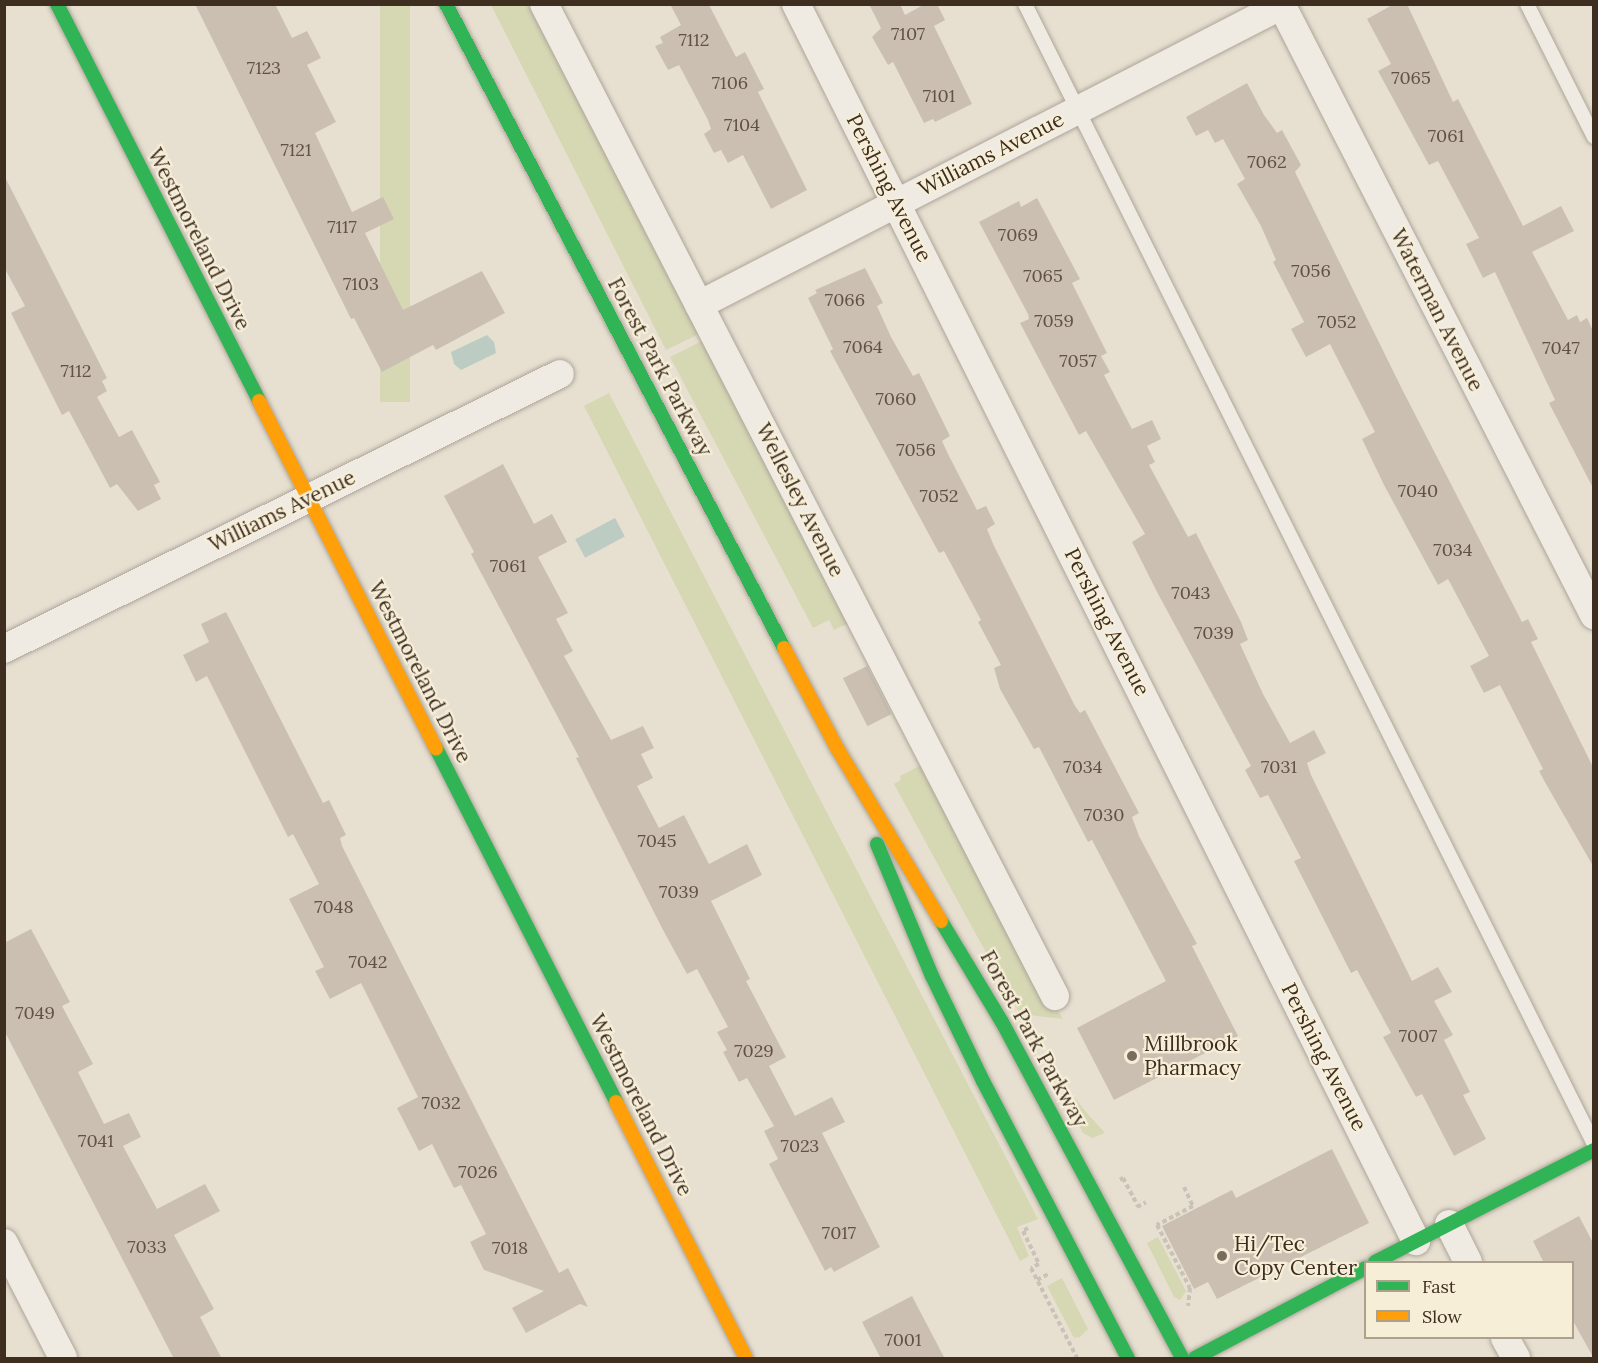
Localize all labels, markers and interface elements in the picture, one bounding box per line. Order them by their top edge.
house number: 7107 [891,23,925,45]
house number: 7112 [678,29,710,51]
house number: 7123 [247,57,281,79]
house number: 7065 [1391,67,1431,89]
house number: 7106 [712,72,748,94]
house number: 7101 [923,85,955,107]
street label: Williams Avenue [914,106,1068,202]
street label: Pershing Avenue [841,110,937,266]
house number: 7104 [724,114,760,136]
house number: 7061 [1428,125,1464,147]
house number: 7121 [280,139,312,161]
street label: Westmoreland Drive [142,144,256,334]
house number: 7062 [1247,151,1287,173]
house number: 7117 [327,216,357,238]
house number: 7069 [998,224,1038,246]
street label: Waterman Avenue [1385,225,1489,395]
house number: 7056 [1291,260,1331,282]
house number: 7065 [1023,265,1063,287]
house number: 7103 [343,273,379,295]
street label: Forest Park Parkway [602,273,718,461]
house number: 7066 [825,289,865,311]
house number: 7059 [1034,310,1074,332]
house number: 7052 [1318,311,1356,333]
house number: 7064 [843,336,883,358]
house number: 7047 [1542,337,1580,359]
house number: 7057 [1059,350,1097,372]
house number: 7112 [60,360,92,382]
house number: 7060 [875,388,917,410]
street label: Wellesley Avenue [750,419,850,581]
house number: 7056 [896,439,936,461]
street label: Williams Avenue [205,465,359,557]
house number: 7040 [1398,480,1438,502]
house number: 7052 [920,485,958,507]
house number: 7034 [1433,539,1473,561]
street label: Pershing Avenue [1059,544,1155,700]
house number: 7061 [490,555,526,577]
street label: Westmoreland Drive [363,577,477,767]
house number: 7043 [1171,582,1211,604]
house number: 7039 [1194,622,1234,644]
house number: 7034 [1063,756,1103,778]
house number: 7031 [1261,756,1297,778]
house number: 7030 [1084,804,1124,826]
house number: 7045 [637,830,677,852]
house number: 7039 [659,881,699,903]
house number: 7048 [314,896,354,918]
street label: Forest Park Parkway [975,946,1093,1132]
house number: 7042 [349,951,387,973]
street label: Pershing Avenue [1276,979,1372,1135]
house number: 7049 [15,1002,55,1024]
street label: Westmoreland Drive [584,1010,698,1200]
house number: 7007 [1399,1025,1437,1047]
place label: Millbrook Pharmacy [1144,1031,1241,1081]
house number: 7029 [734,1040,774,1062]
marker: Millbrook Pharmacy [1125,1049,1139,1063]
house number: 7032 [421,1092,461,1114]
house number: 7041 [78,1130,114,1152]
house number: 7023 [781,1135,819,1157]
house number: 7026 [458,1161,498,1183]
house number: 7017 [822,1222,856,1244]
place label: Hi/Tec Copy Center [1234,1231,1357,1281]
house number: 7033 [127,1236,167,1258]
house number: 7018 [492,1237,528,1259]
marker: Hi/Tec Copy Center [1215,1249,1229,1263]
legend [1364,1261,1574,1339]
text: Fast [1422,1275,1456,1298]
text: Slow [1422,1305,1462,1328]
house number: 7001 [884,1329,922,1351]

